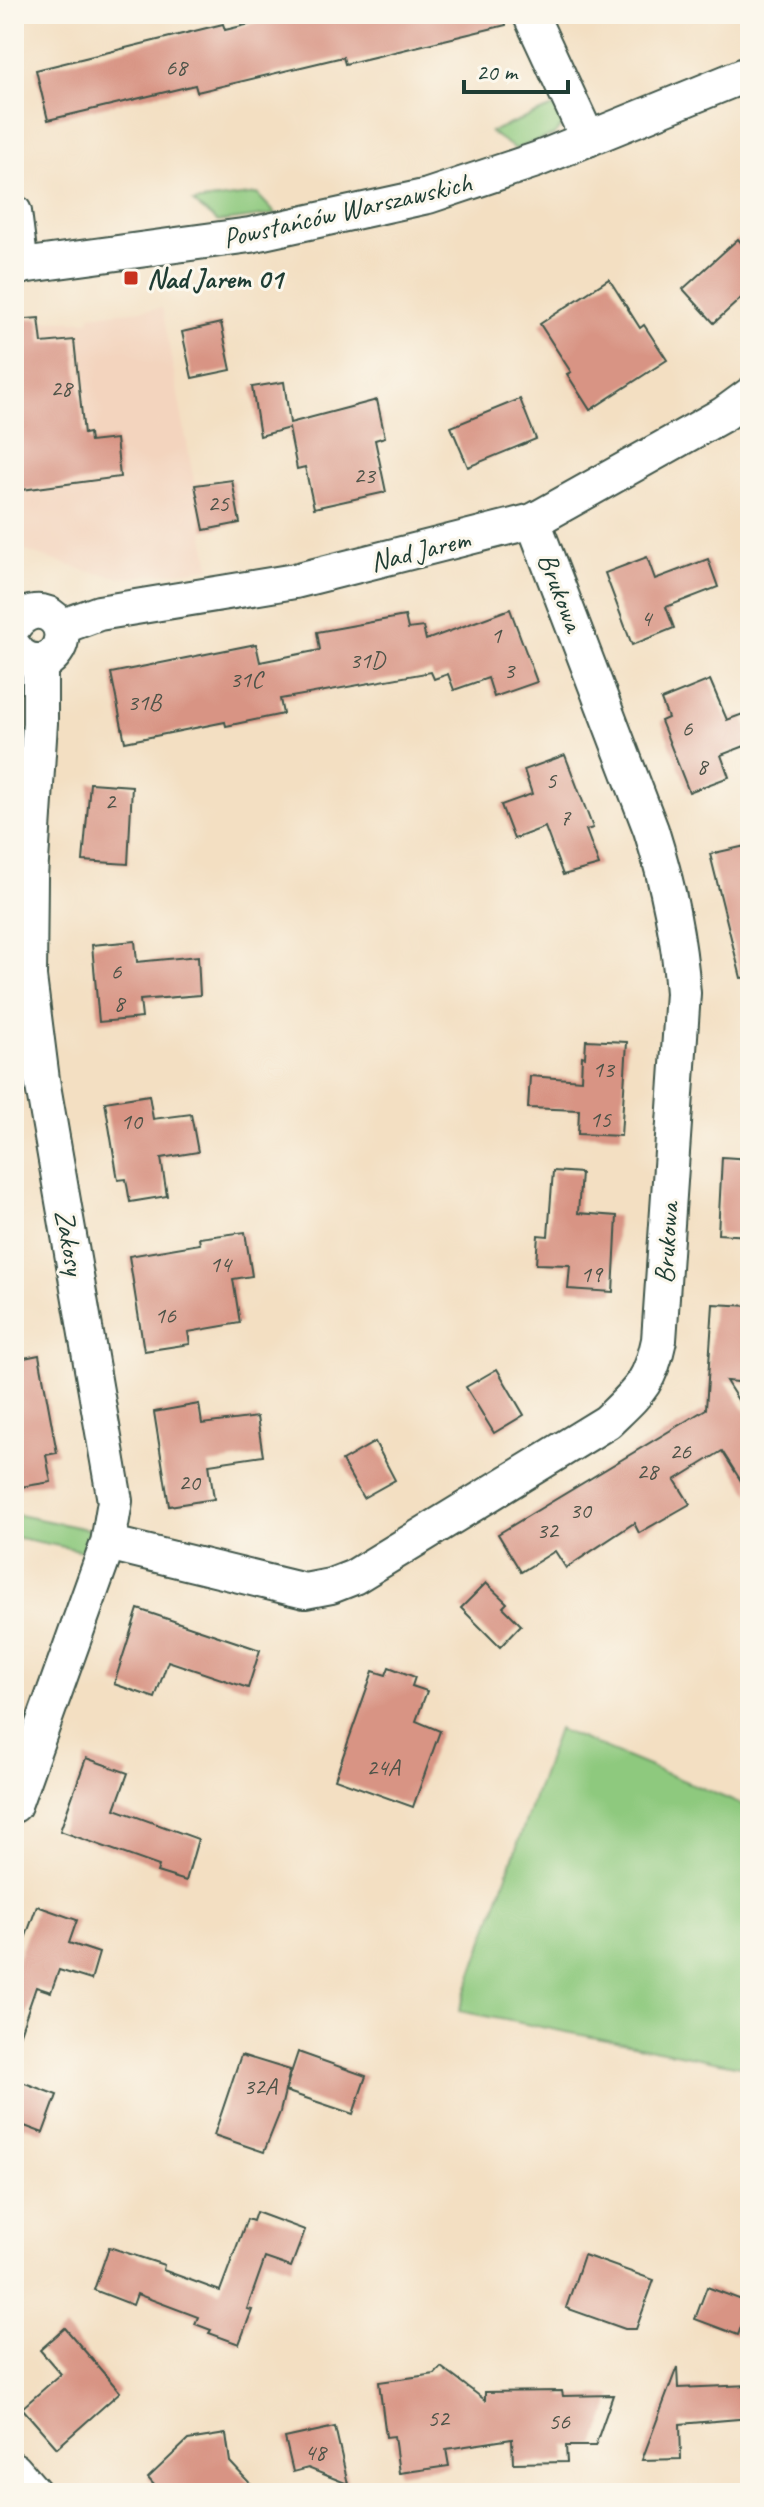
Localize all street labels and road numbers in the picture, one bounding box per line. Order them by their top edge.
street label: Powstańców Warszawskich [219,164,475,256]
street label: Nad Jarem [367,520,475,579]
street label: Brukowa [530,548,593,638]
street label: Brukowa [646,1199,686,1285]
street label: Zakosy [47,1207,93,1280]

